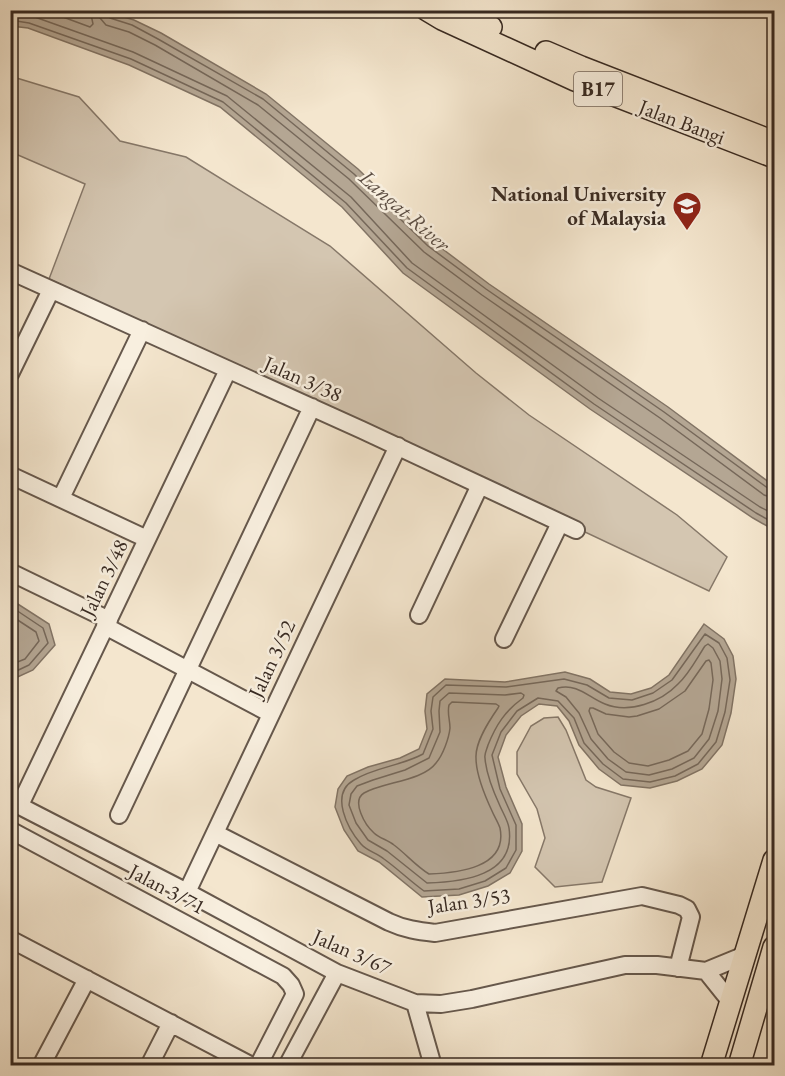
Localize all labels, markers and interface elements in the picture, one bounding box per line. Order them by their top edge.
road number: B17 [574,72,622,106]
street label: Jalan Bangi [633,92,729,150]
water label: Langat River [352,162,458,259]
place label: National University of Malaysia [491,180,667,231]
school or university icon: National University of Malaysia [671,190,703,232]
street label: Jalan 3/38 [258,349,347,408]
street label: Jalan 3/48 [72,535,134,623]
street label: Jalan 3/52 [241,616,301,704]
street label: Jalan 3/71 [123,856,210,920]
street label: Jalan 3/53 [424,881,512,920]
street label: Jalan 3/67 [307,922,396,981]

